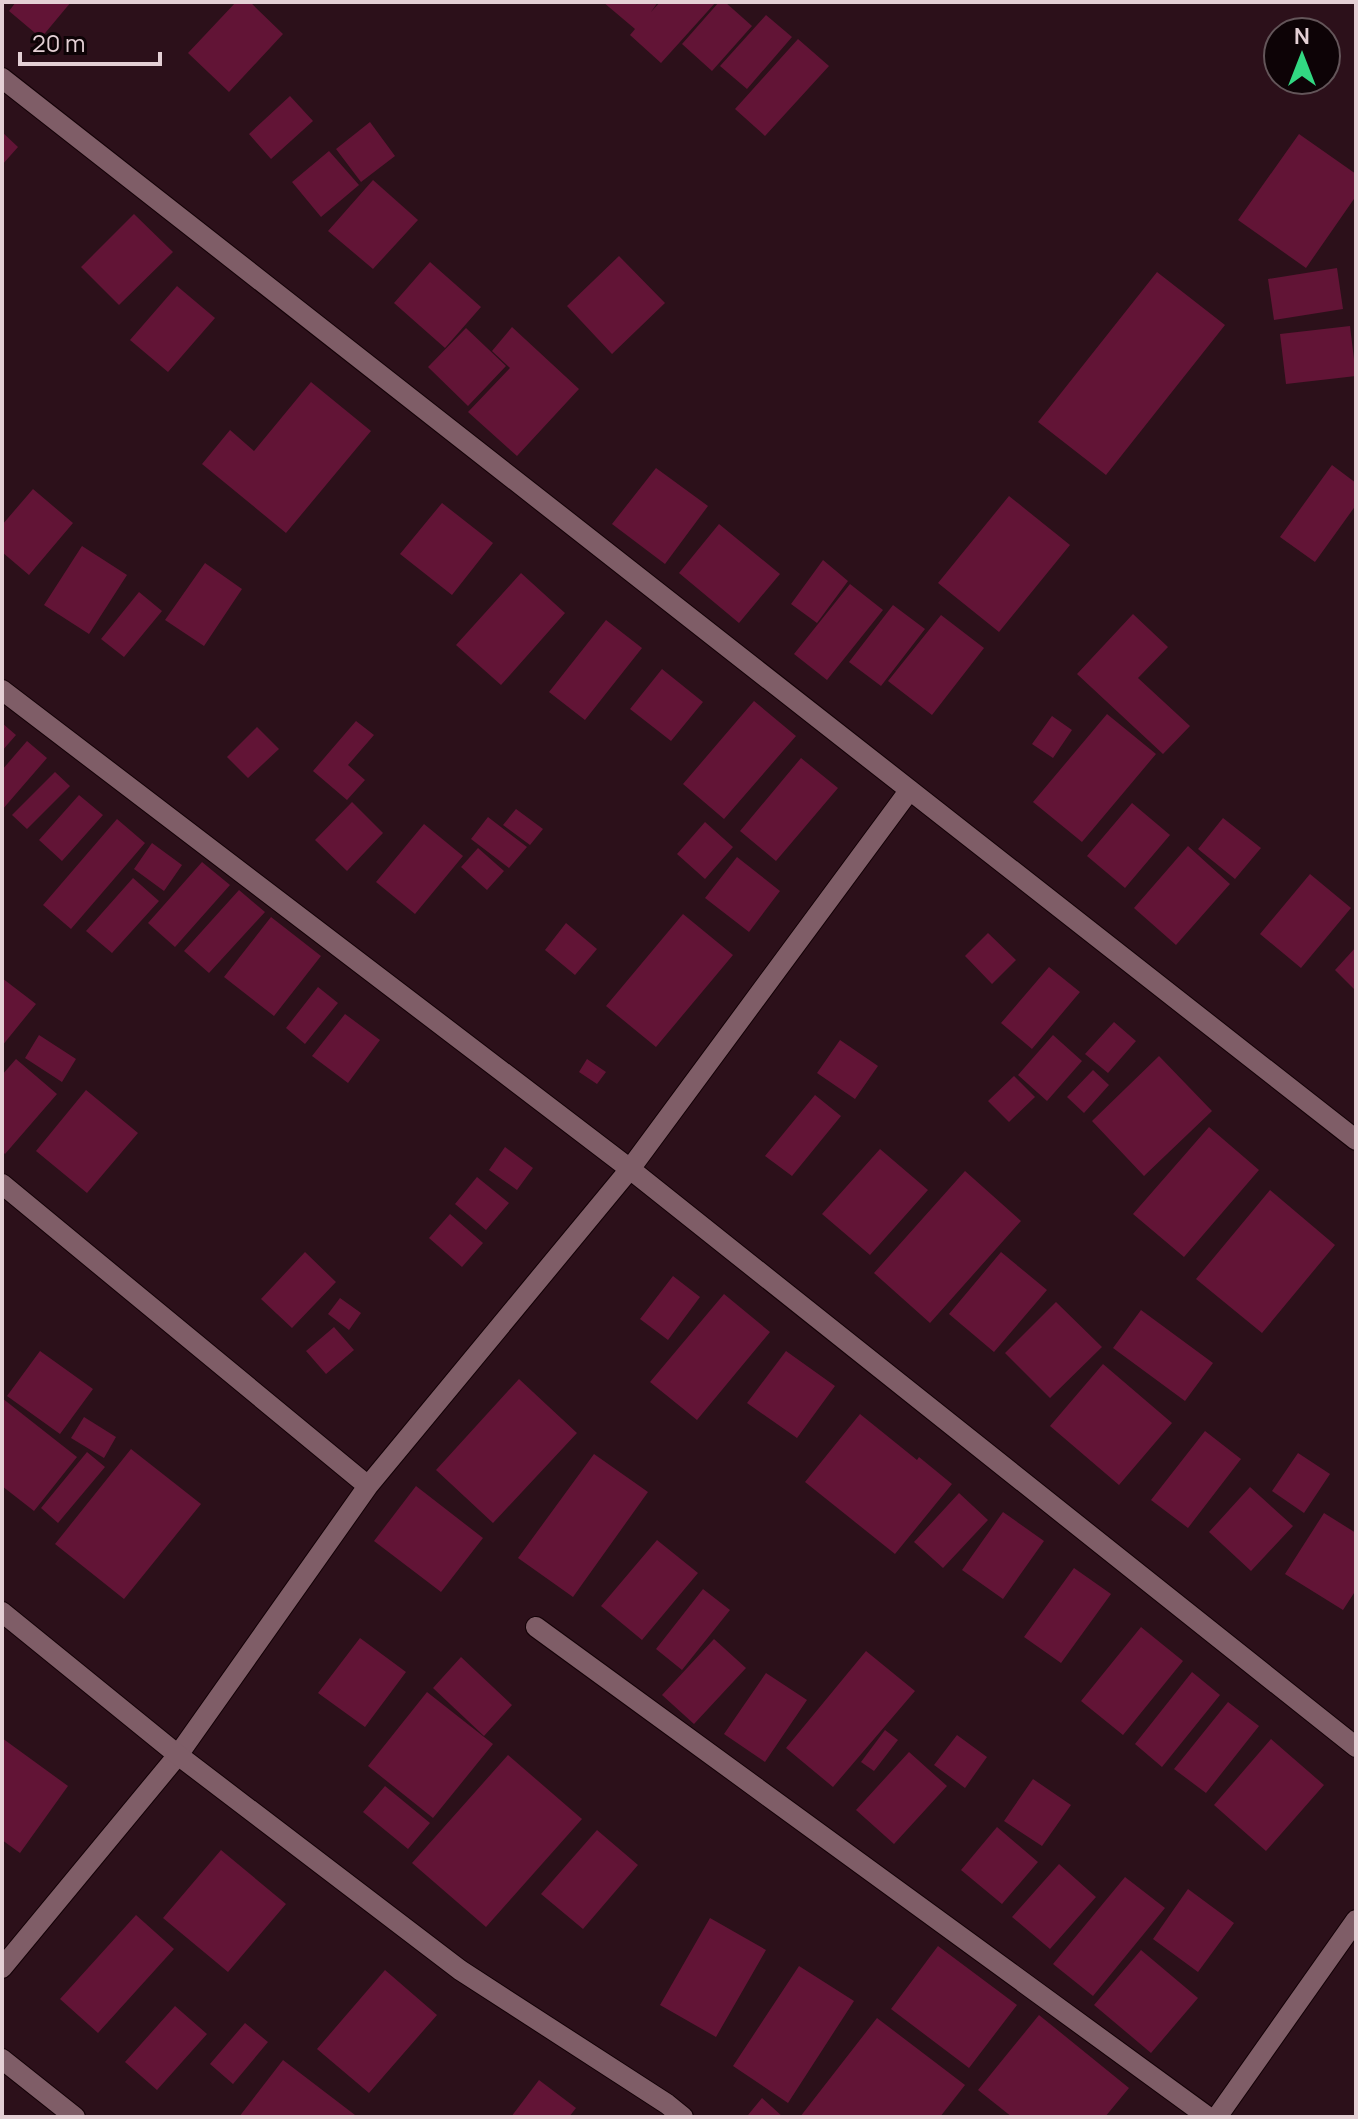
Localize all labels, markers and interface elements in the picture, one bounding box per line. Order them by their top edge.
scale bar [20,16,160,66]
north arrow [1262,16,1342,96]
text: N [1294,21,1310,51]
text: 20 m [32,26,85,59]

